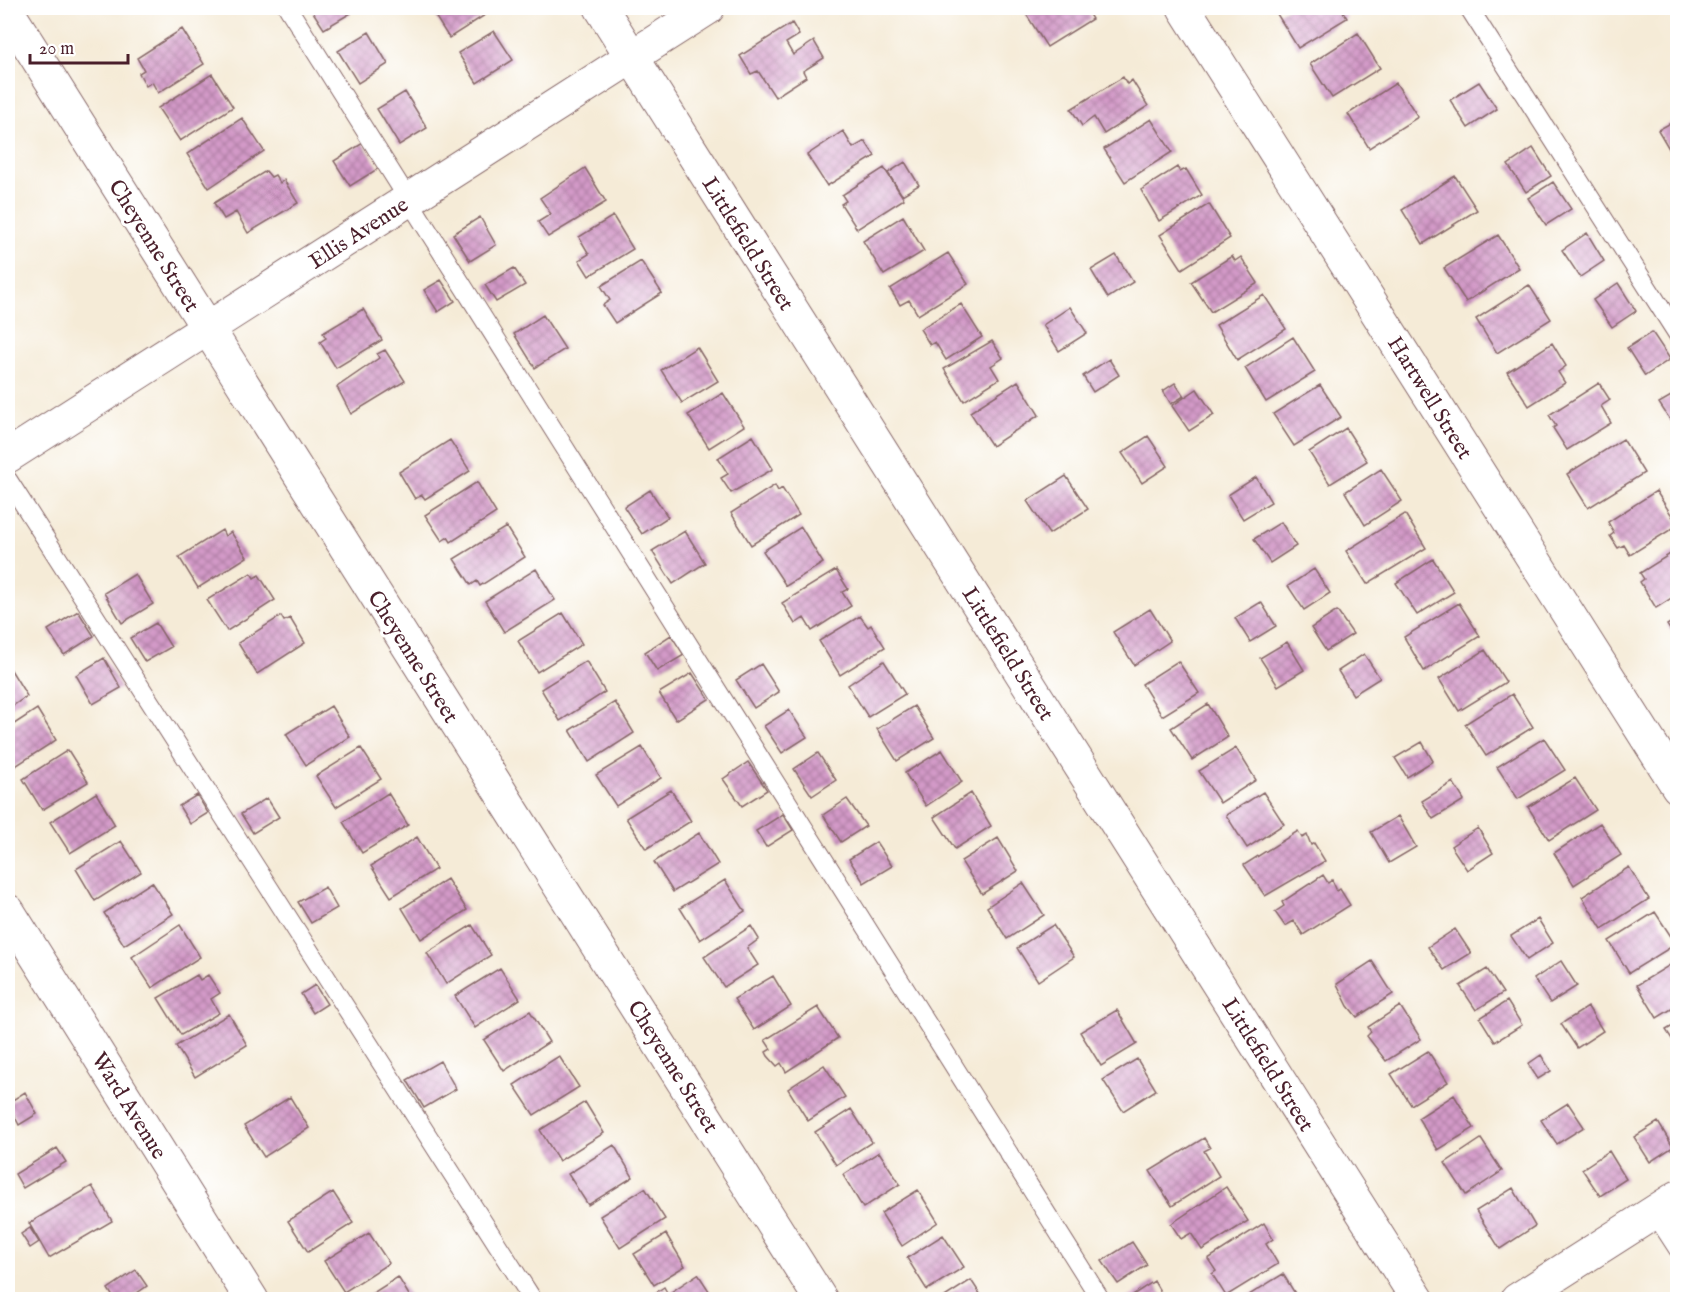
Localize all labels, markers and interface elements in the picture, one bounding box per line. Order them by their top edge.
scale bar [30,27,128,65]
text: 20 m [39,38,74,61]
street label: Littlefield Street [695,172,800,317]
street label: Cheyenne Street [101,175,205,318]
street label: Ellis Avenue [304,191,414,276]
street label: Hartwell Street [1380,331,1479,465]
street label: Littlefield Street [955,582,1060,727]
street label: Cheyenne Street [360,586,464,729]
street label: Littlefield Street [1215,993,1320,1138]
street label: Cheyenne Street [620,996,724,1139]
street label: Ward Avenue [84,1047,172,1165]

